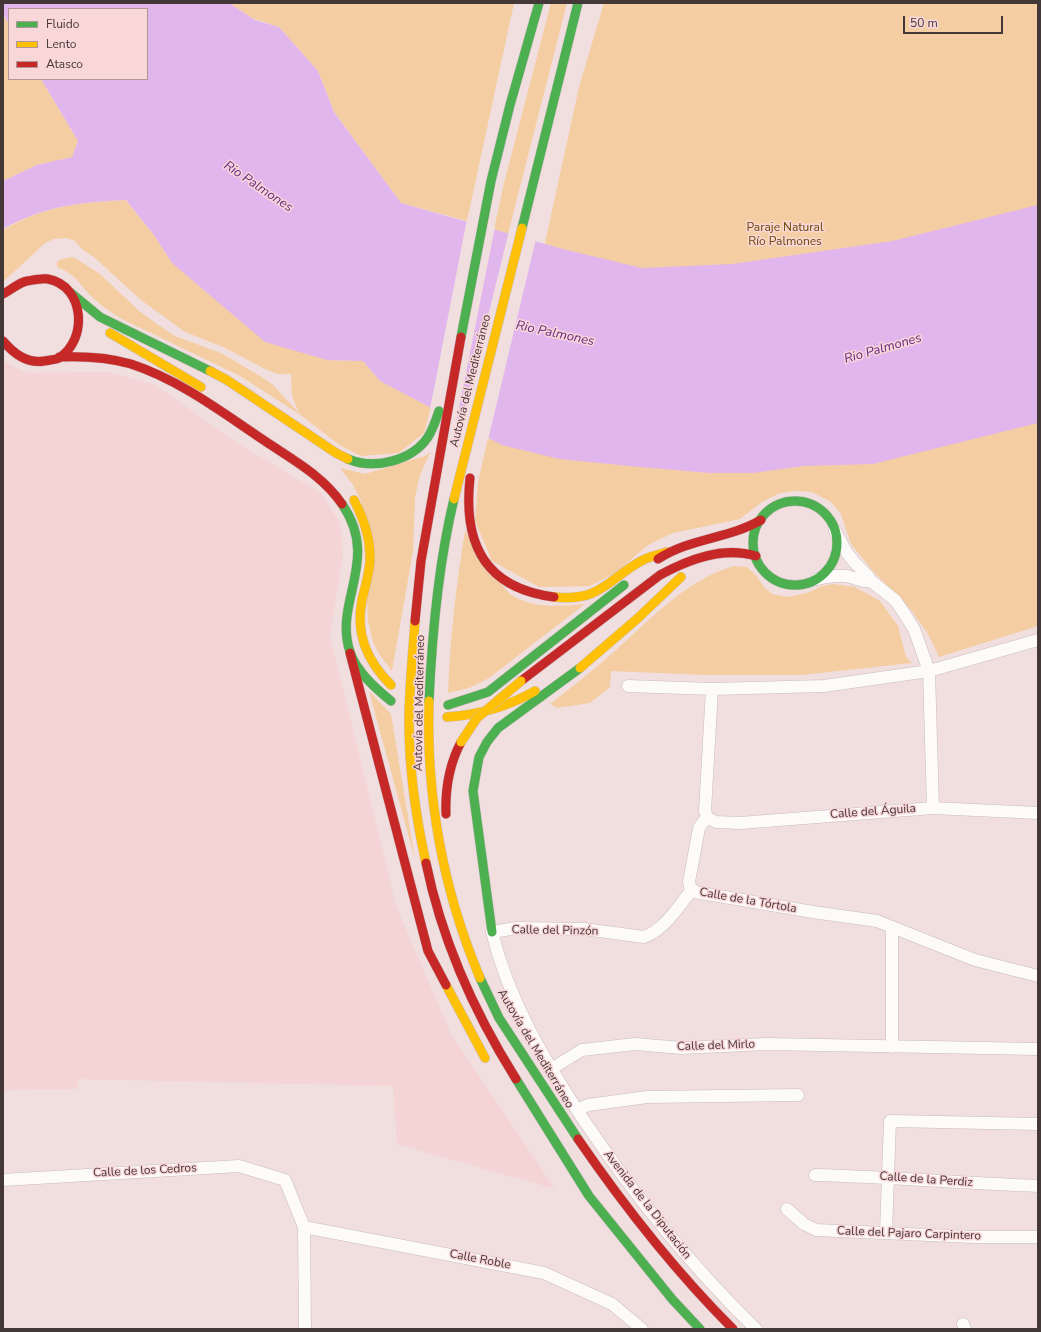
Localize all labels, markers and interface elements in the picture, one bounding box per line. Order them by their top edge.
legend [8,8,148,80]
scale bar [905,8,1005,34]
text: 50 m [910,15,938,31]
text: Fluido [46,16,79,32]
text: Lento [46,36,76,52]
text: Atasco [46,56,83,72]
water label: Rio Palmones [221,158,295,216]
park label: Paraje Natural Río Palmones [747,221,823,249]
street label: Autovía del Mediterráneo [448,313,494,449]
water label: Rio Palmones [514,318,596,350]
water label: Rio Palmones [842,330,924,368]
street label: Autovía del Mediterráneo [412,635,428,771]
street label: Calle del Águila [830,802,916,822]
street label: Calle de la Tórtola [698,885,798,917]
street label: Calle del Pinzón [511,923,599,939]
street label: Autovía del Mediterráneo [494,987,576,1111]
street label: Calle del Mirlo [677,1037,755,1055]
street label: Avenida de la Diputación [600,1148,694,1262]
street label: Calle de los Cedros [93,1161,197,1181]
street label: Calle de la Perdiz [879,1170,973,1190]
street label: Calle del Pajaro Carpintero [837,1224,981,1244]
street label: Calle Roble [448,1247,512,1273]

